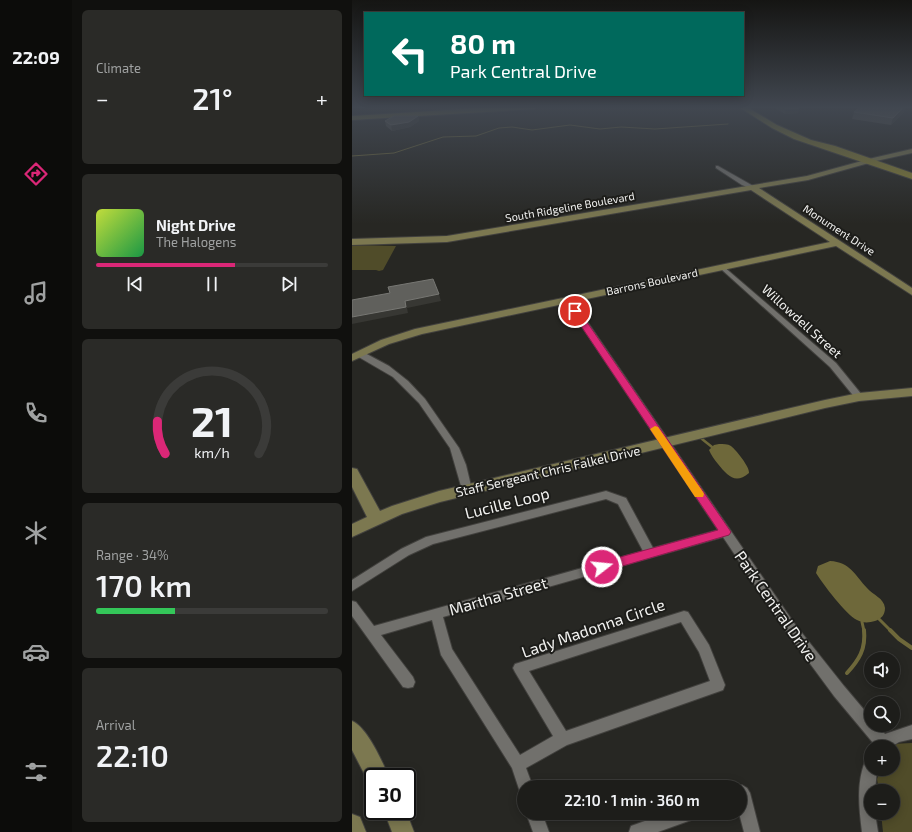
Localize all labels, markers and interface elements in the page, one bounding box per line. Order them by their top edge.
text: 80 m [450,26,516,60]
icon: left [384,28,436,80]
text: 22:09 [12,46,60,68]
text: Climate [96,60,141,76]
text: Park Central Drive [450,60,597,82]
text: 21° [192,80,233,116]
text: − [96,85,109,111]
text: + [316,85,328,111]
icon: directions [22,160,50,188]
street label: South Ridgeline Boulevard [504,189,636,224]
street label: Monument Drive [801,201,878,258]
text: Night Drive [156,216,236,234]
text: The Halogens [156,234,236,250]
street label: Barrons Boulevard [605,265,699,298]
icon: previous [124,273,146,295]
icon: pause [201,273,223,295]
icon: next [278,273,300,295]
icon: music [22,279,50,307]
street label: Willowdell Street [759,281,845,361]
pin [558,294,592,328]
icon: arrive [564,300,586,322]
text: 21 [191,395,233,445]
icon: phone [22,399,50,427]
street label: Staff Sergeant Chris Falkel Drive [454,442,642,500]
text: km/h [194,444,230,461]
street label: Lucille Loop [463,483,551,522]
icon: climate [22,519,50,547]
position arrow [581,546,623,588]
text: Range · 34% [96,547,169,563]
street label: Park Central Drive [731,547,822,665]
text: 170 km [96,567,192,603]
street label: Martha Street [446,572,549,619]
street label: Lady Madonna Circle [519,594,667,661]
icon: car [22,638,50,666]
map controls [864,652,900,820]
button: sound [864,652,900,688]
button: search [864,696,900,732]
text: Arrival [96,717,136,733]
text: 22:10 [96,737,169,773]
button: + [864,740,900,776]
icon: filters [22,758,50,786]
speed limit sign: 30 [364,768,416,820]
button: − [864,784,900,820]
text: 22:10 · 1 min · 360 m [564,791,700,809]

